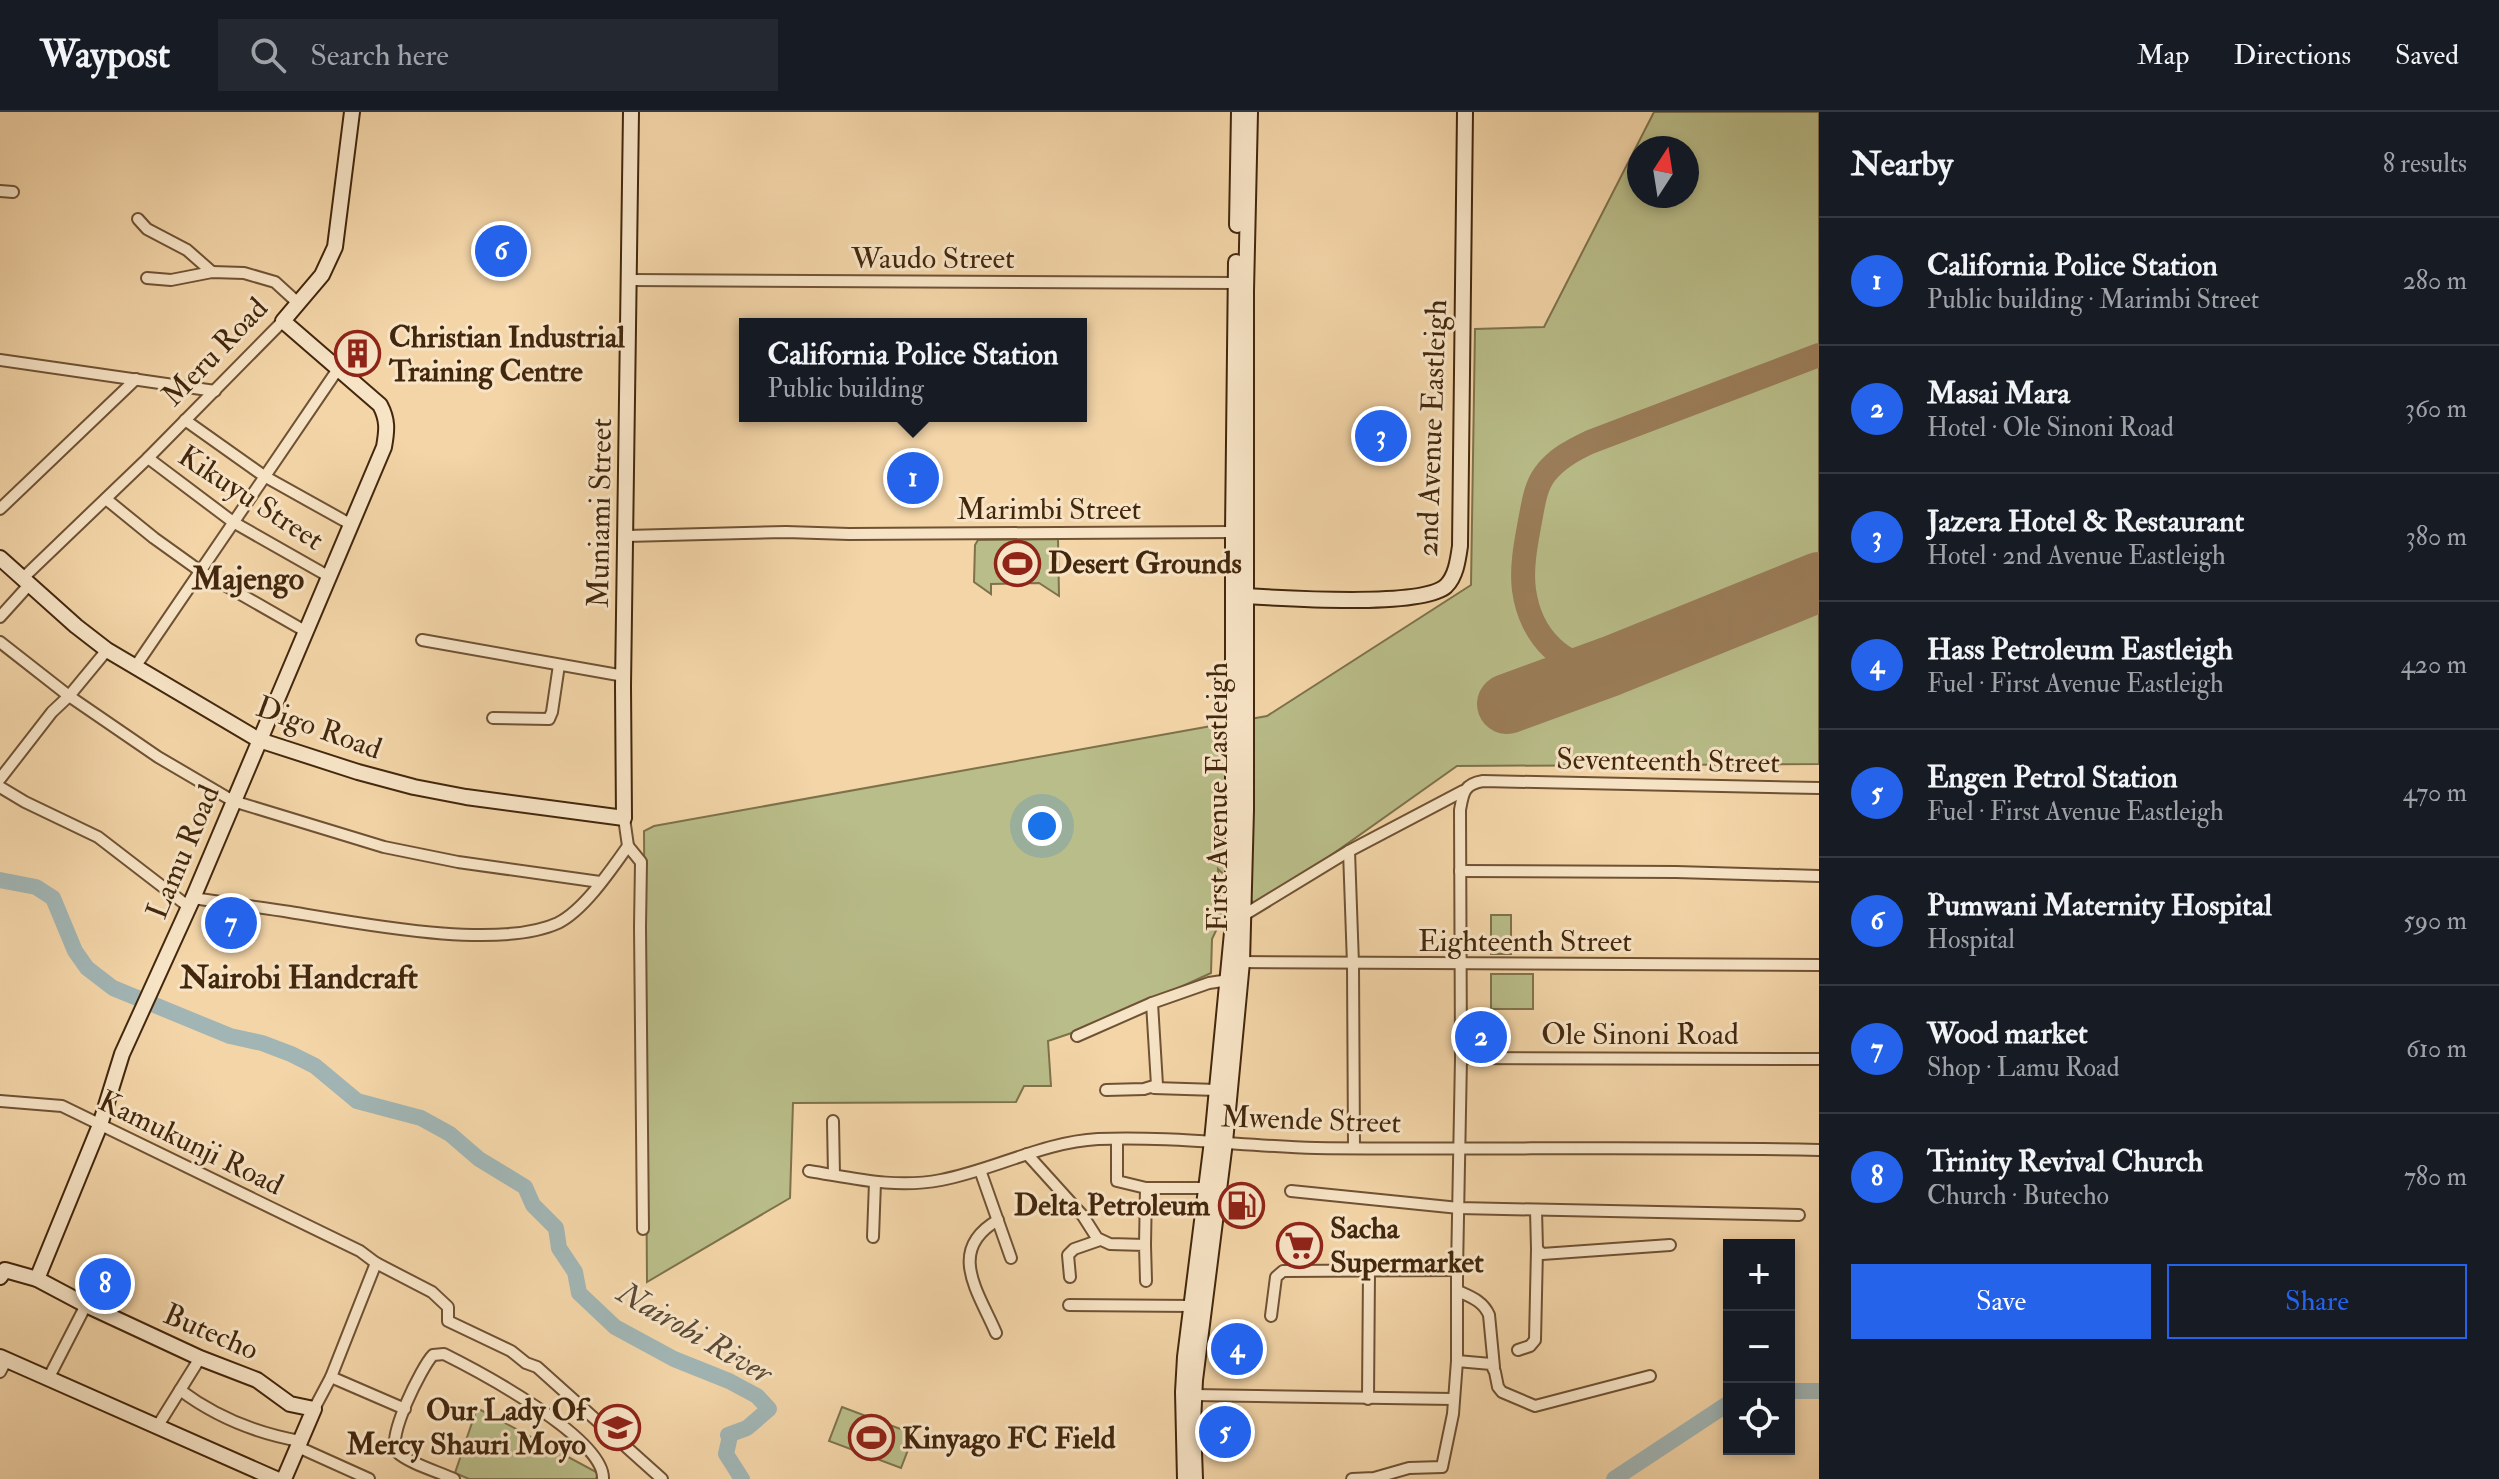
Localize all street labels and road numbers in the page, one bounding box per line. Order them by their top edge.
street label: Waudo Street [850,240,1015,277]
street label: Meru Road [154,290,276,414]
street label: 2nd Avenue Eastleigh [1409,298,1455,557]
street label: Muniami Street [580,418,620,608]
street label: Kikuyu Street [171,437,331,559]
street label: Marimbi Street [957,491,1142,528]
street label: First Avenue Eastleigh [1199,662,1236,932]
street label: Digo Road [251,688,387,768]
street label: Seventeenth Street [1556,741,1781,781]
street label: Lamu Road [138,779,228,924]
street label: Eighteenth Street [1418,923,1632,960]
street label: Ole Sinoni Road [1541,1016,1739,1053]
street label: Kamukunji Road [93,1082,290,1204]
street label: Mwende Street [1220,1098,1402,1142]
street label: Butecho [158,1296,264,1368]

